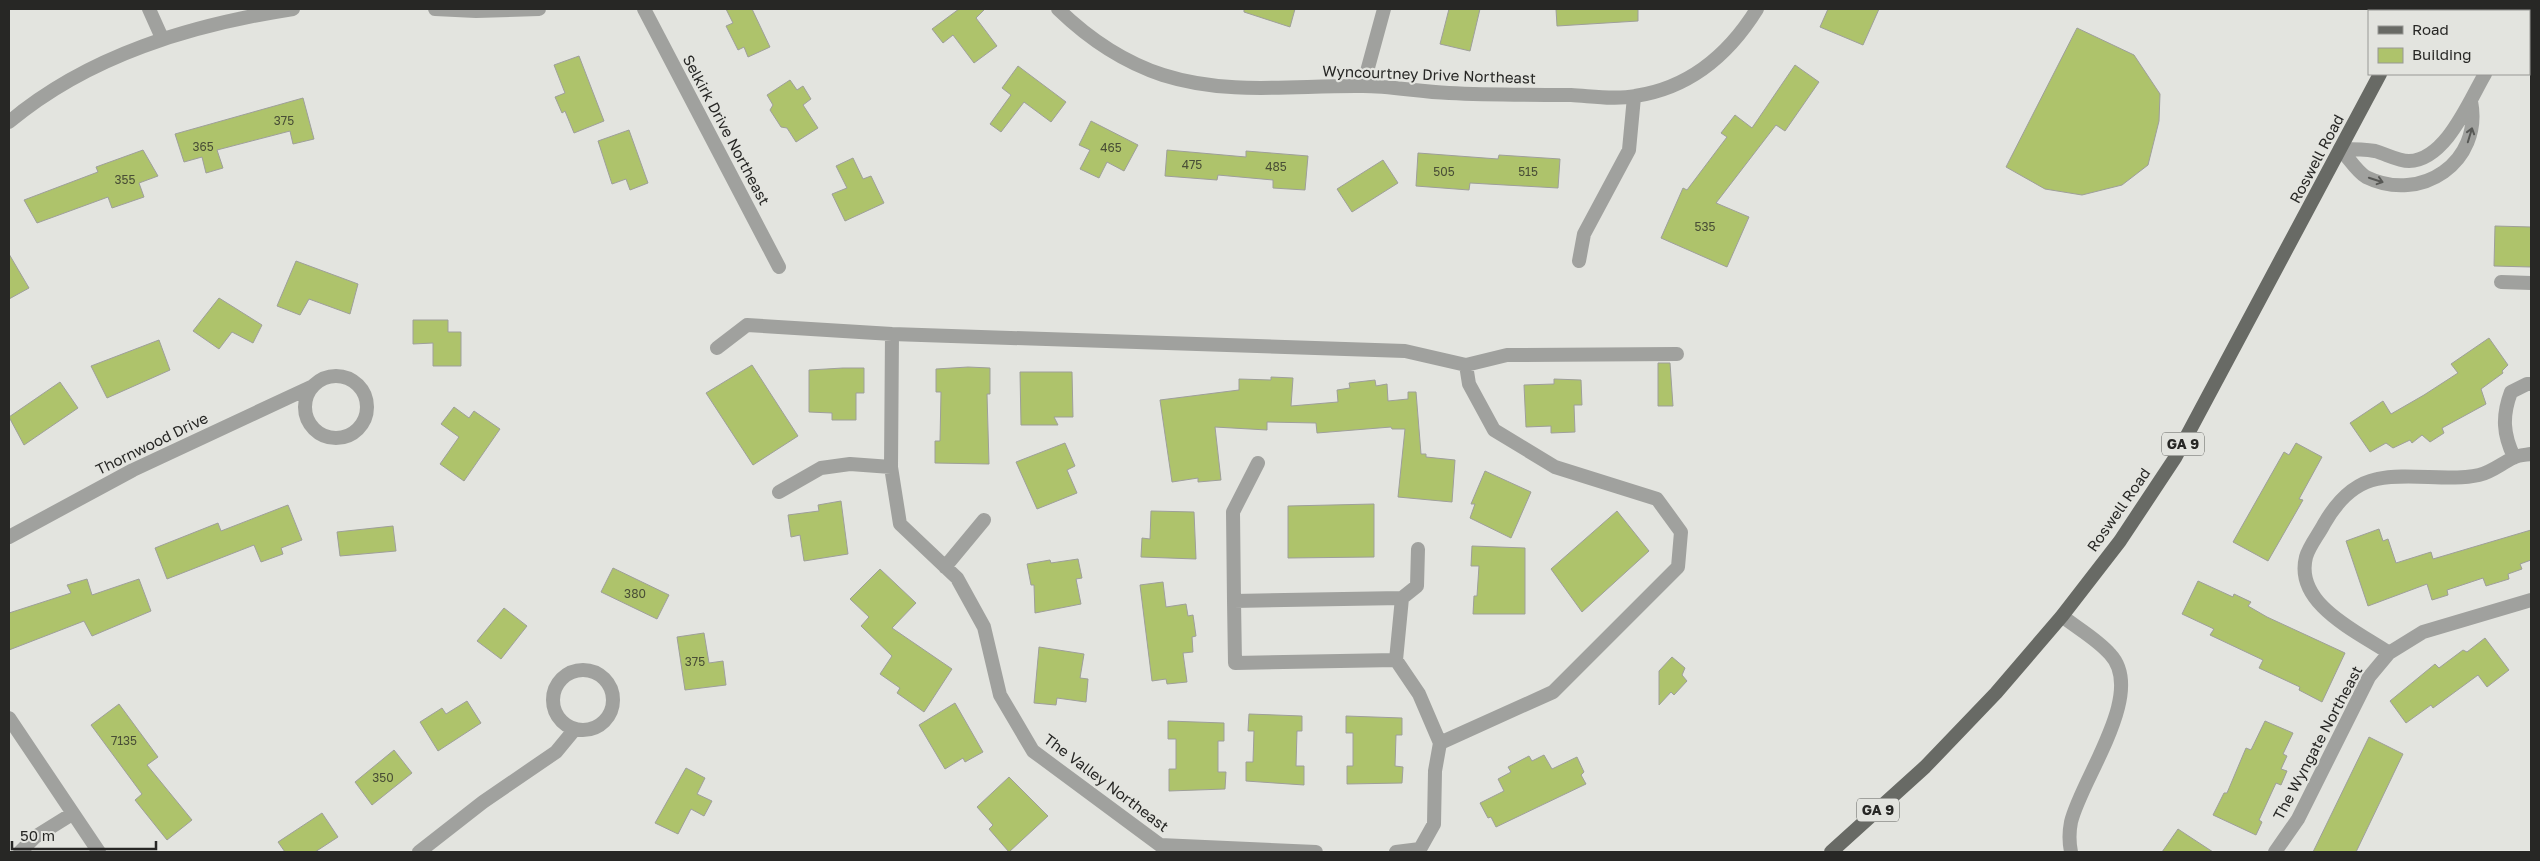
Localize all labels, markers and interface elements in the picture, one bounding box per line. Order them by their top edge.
legend [2368,10,2530,75]
text: Road [2412,20,2449,38]
text: Building [2412,45,2472,63]
street label: Selkirk Drive Northeast [680,51,774,208]
street label: Wyncourtney Drive Northeast [1322,61,1536,87]
street label: Roswell Road [2285,111,2347,206]
house number: 375 [274,113,294,128]
one-way arrow [2466,127,2476,143]
house number: 365 [192,139,214,154]
house number: 465 [1100,140,1122,155]
house number: 475 [1182,157,1202,172]
house number: 485 [1265,159,1287,174]
house number: 505 [1433,164,1455,179]
house number: 515 [1518,164,1538,179]
house number: 355 [115,172,136,187]
one-way arrow [2368,176,2383,185]
house number: 535 [1695,219,1716,234]
street label: Thornwood Drive [93,408,211,478]
road number: GA 9 [2162,432,2204,456]
street label: Roswell Road [2083,464,2154,555]
house number: 380 [624,586,646,601]
house number: 375 [685,654,705,669]
street label: The Wyngate Northeast [2269,662,2365,823]
street label: The Valley Northeast [1041,729,1173,835]
house number: 7135 [111,733,137,748]
house number: 350 [372,770,394,785]
road number: GA 9 [1857,798,1899,822]
scale bar [12,818,156,850]
text: 50 m [20,826,55,844]

